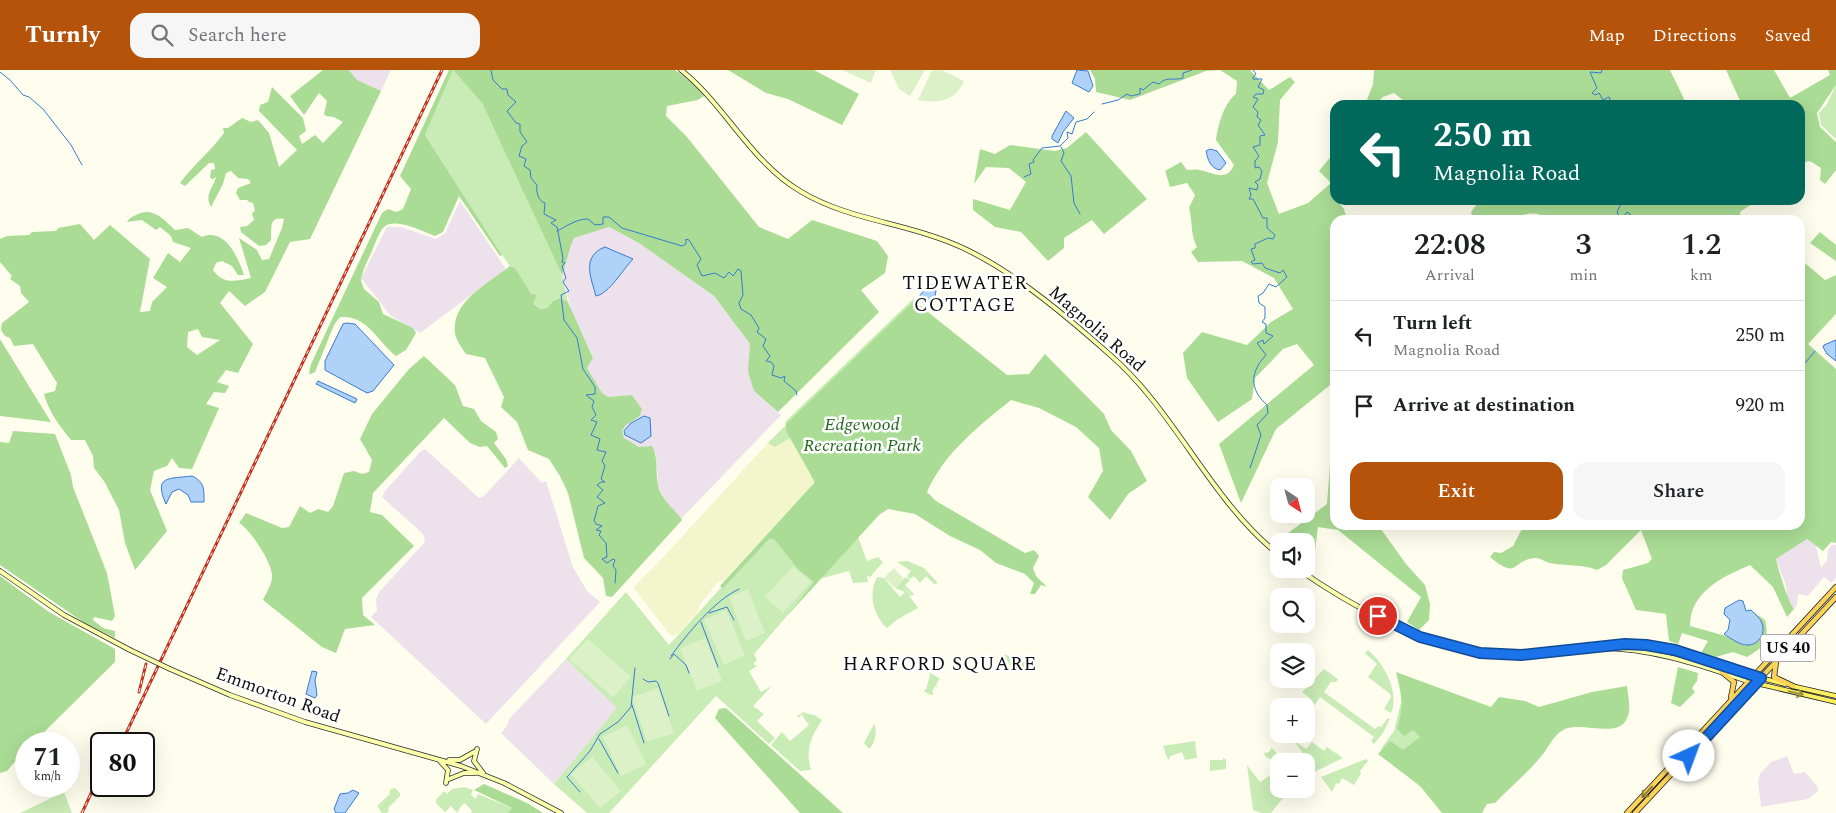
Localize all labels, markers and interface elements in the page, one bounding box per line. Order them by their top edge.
search box [130,13,480,58]
text: Turnly [25,17,100,53]
icon: search [148,21,176,49]
text: Search here [188,21,287,50]
text: Map [1589,22,1625,49]
text: Directions [1653,22,1737,49]
text: Saved [1765,22,1811,49]
text: 250 m [1433,109,1532,162]
icon: left [1350,120,1415,185]
text: Magnolia Road [1433,157,1580,190]
text: 22:08 [1414,222,1486,268]
text: 3 [1576,222,1592,268]
text: 1.2 [1681,222,1721,268]
text: Arrival [1425,263,1475,287]
text: min [1570,263,1598,287]
text: km [1690,263,1713,287]
district label: TIDEWATER COTTAGE [902,269,1028,320]
street label: Magnolia Road [1043,279,1151,379]
text: Turn left [1393,309,1472,338]
text: 250 m [1735,321,1785,350]
icon: left [1350,322,1378,350]
text: Magnolia Road [1393,338,1500,362]
text: Arrive at destination [1393,391,1575,420]
text: 920 m [1735,391,1785,420]
icon: arrive [1350,392,1378,420]
park label: Edgewood Recreation Park [803,411,921,459]
button: Exit [1350,462,1563,520]
button: Share [1573,462,1785,520]
north arrow [1270,478,1315,522]
map controls [1270,478,1315,798]
button: sound [1270,533,1315,578]
button: search [1270,588,1315,633]
pin [1357,595,1399,637]
icon: arrive [1364,602,1392,630]
road number: US 40 [1760,634,1816,662]
button: layers [1270,643,1315,688]
district label: HARFORD SQUARE [843,650,1037,679]
street label: Emmorton Road [212,660,344,730]
one-way arrow [1787,689,1803,698]
button: + [1270,698,1315,743]
position arrow [1662,729,1714,781]
speed limit sign: 80 [90,732,155,797]
text: 71 [33,739,62,777]
button: − [1270,753,1315,798]
text: km/h [34,767,61,786]
one-way arrow [1641,785,1653,798]

